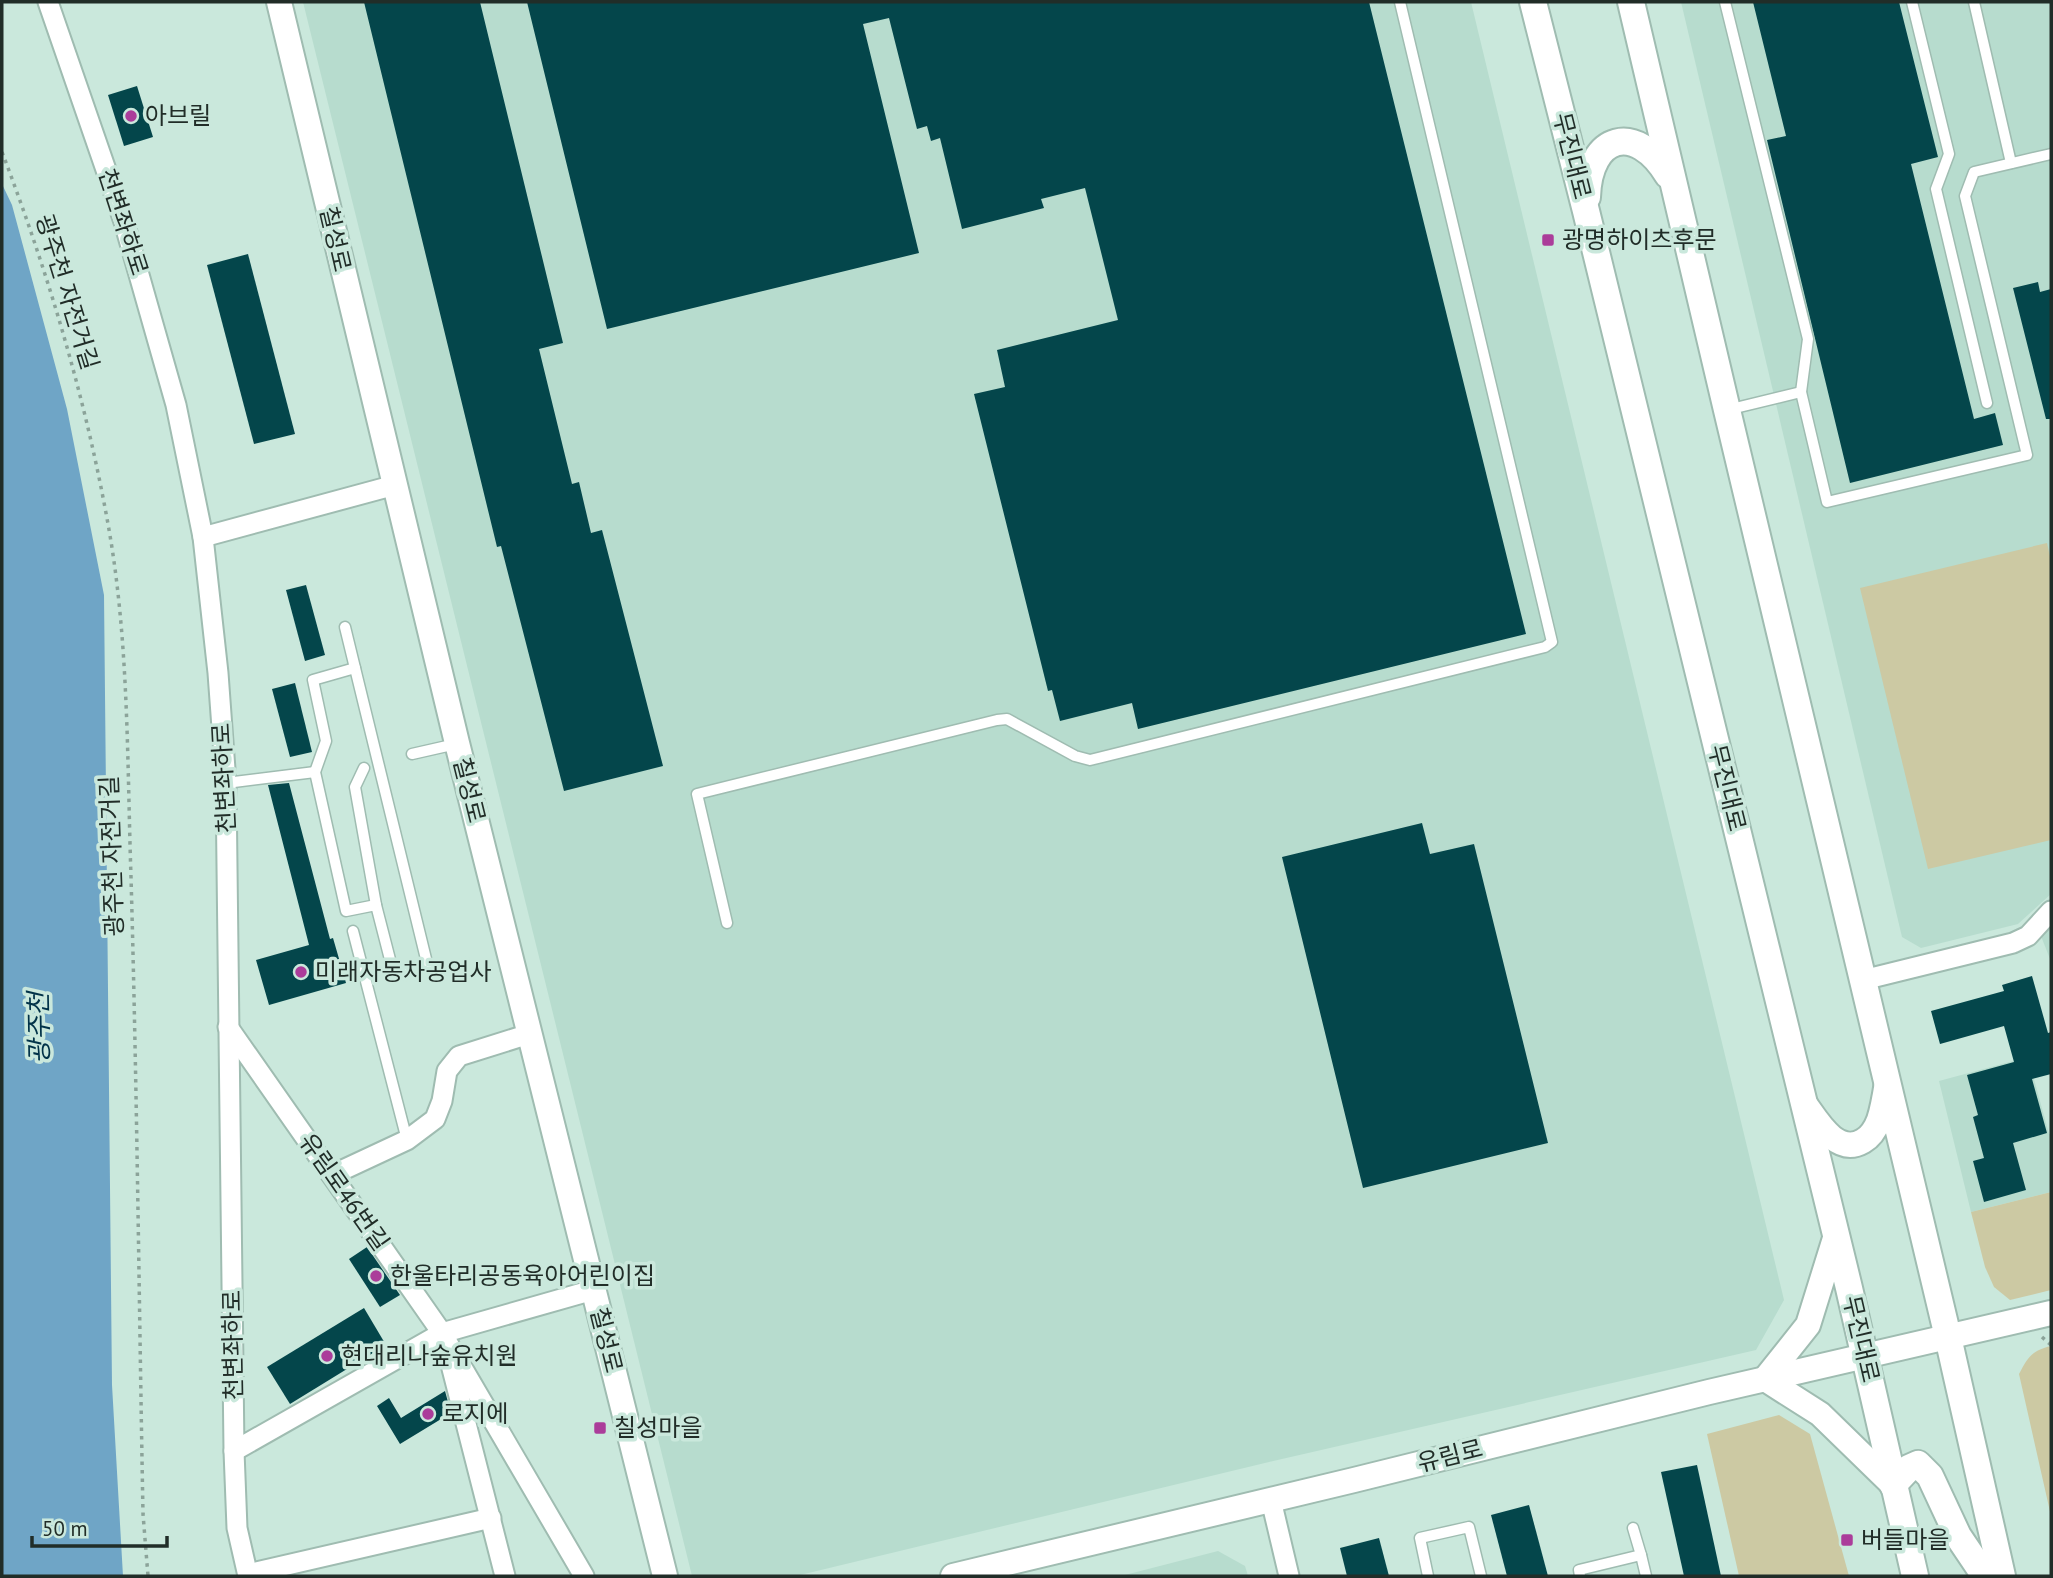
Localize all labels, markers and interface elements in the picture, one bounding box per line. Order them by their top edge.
place label: 아브릴 [145,100,211,131]
marker: 아브릴 [123,108,139,124]
street label: 무진대로 [1547,109,1598,202]
street label: 천변좌하로 [92,165,155,279]
street label: 칠성로 [313,203,358,275]
street label: 광주천 자전거길 [29,210,106,373]
place label: 광명하이츠후문 [1562,224,1717,255]
marker: 광명하이츠후문 [1540,232,1556,248]
street label: 천변좌하로 [205,722,242,834]
street label: 무진대로 [1702,741,1753,834]
street label: 칠성로 [446,754,493,826]
street label: 광주천 자전거길 [93,775,130,937]
place label: 미래자동차공업사 [315,956,492,987]
marker: 미래자동차공업사 [293,964,309,980]
water label: 광주천 [21,989,56,1064]
street label: 유림로46번길 [293,1127,396,1257]
place label: 한울타리공동육아어린이집 [390,1260,655,1291]
marker: 한울타리공동육아어린이집 [368,1268,384,1284]
street label: 천변좌하로 [216,1290,249,1400]
street label: 무진대로 [1836,1292,1887,1385]
street label: 칠성로 [583,1304,630,1376]
place label: 현대리나숲유치원 [341,1340,518,1371]
marker: 현대리나숲유치원 [319,1348,335,1364]
place label: 로지에 [442,1398,508,1429]
marker: 로지에 [420,1406,436,1422]
place label: 칠성마을 [614,1412,702,1443]
marker: 칠성마을 [592,1420,608,1436]
street label: 유림로 [1414,1432,1486,1479]
scale bar [32,1504,166,1548]
text: 50 m [42,1515,88,1542]
place label: 버들마을 [1861,1524,1949,1555]
marker: 버들마을 [1839,1532,1855,1548]

